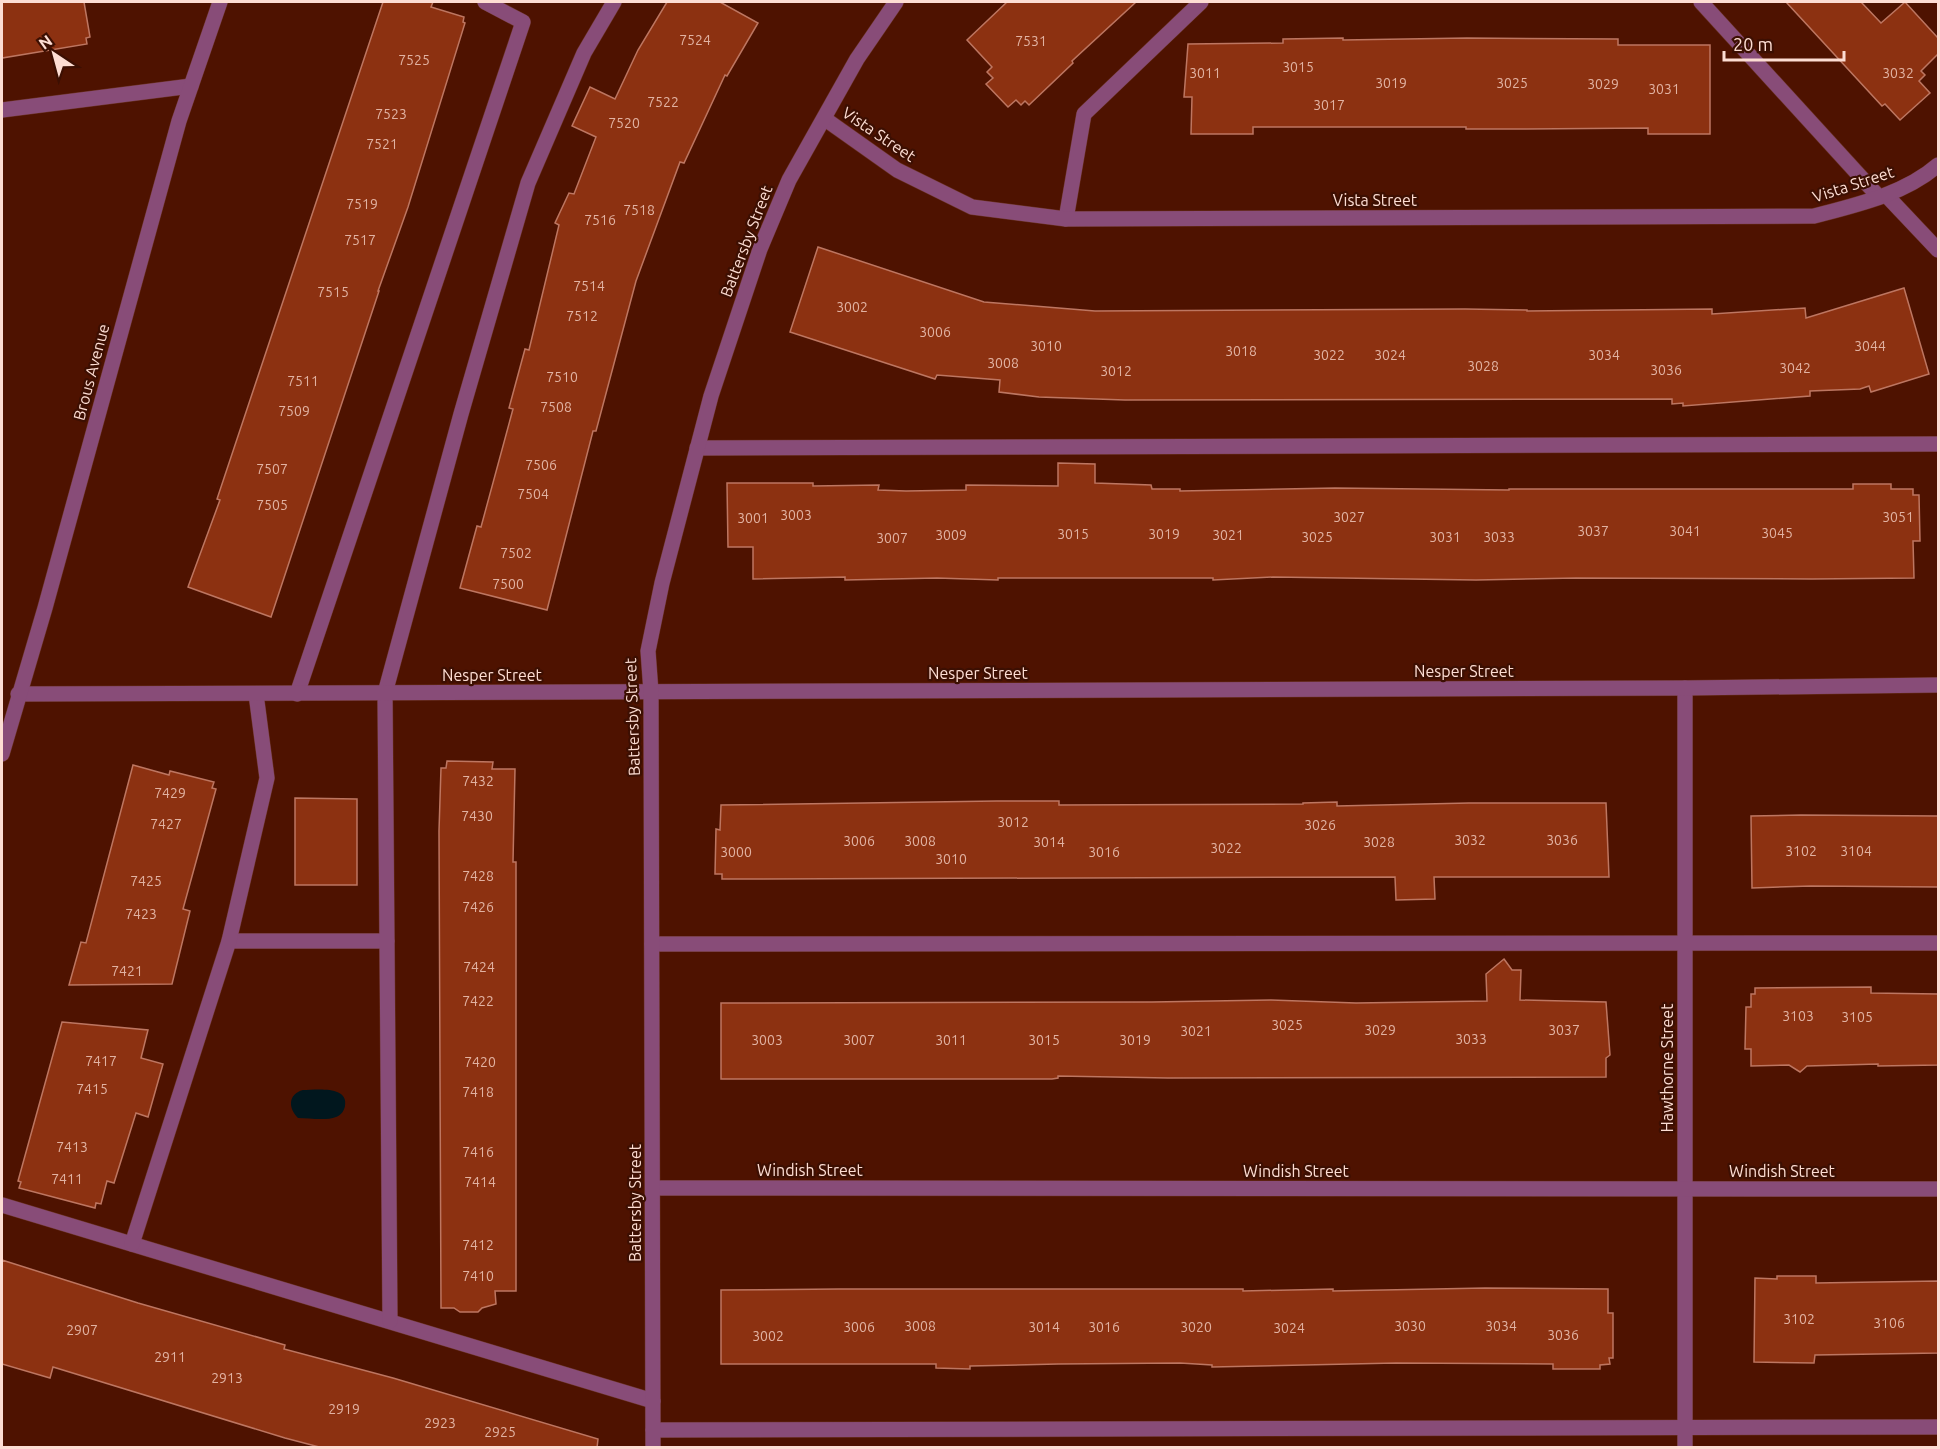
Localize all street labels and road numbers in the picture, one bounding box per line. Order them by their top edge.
street label: Vista Street [839,103,920,165]
street label: Vista Street [1810,162,1897,206]
street label: Battersby Street [716,182,776,299]
street label: Vista Street [1333,191,1418,209]
street label: Brous Avenue [69,322,113,422]
street label: Battersby Street [621,657,643,776]
street label: Nesper Street [1414,662,1515,680]
street label: Nesper Street [928,664,1029,682]
street label: Nesper Street [442,666,543,684]
street label: Hawthorne Street [1658,1003,1676,1132]
street label: Battersby Street [626,1143,644,1262]
street label: Windish Street [757,1161,864,1179]
street label: Windish Street [1243,1162,1350,1180]
street label: Windish Street [1729,1162,1836,1180]

